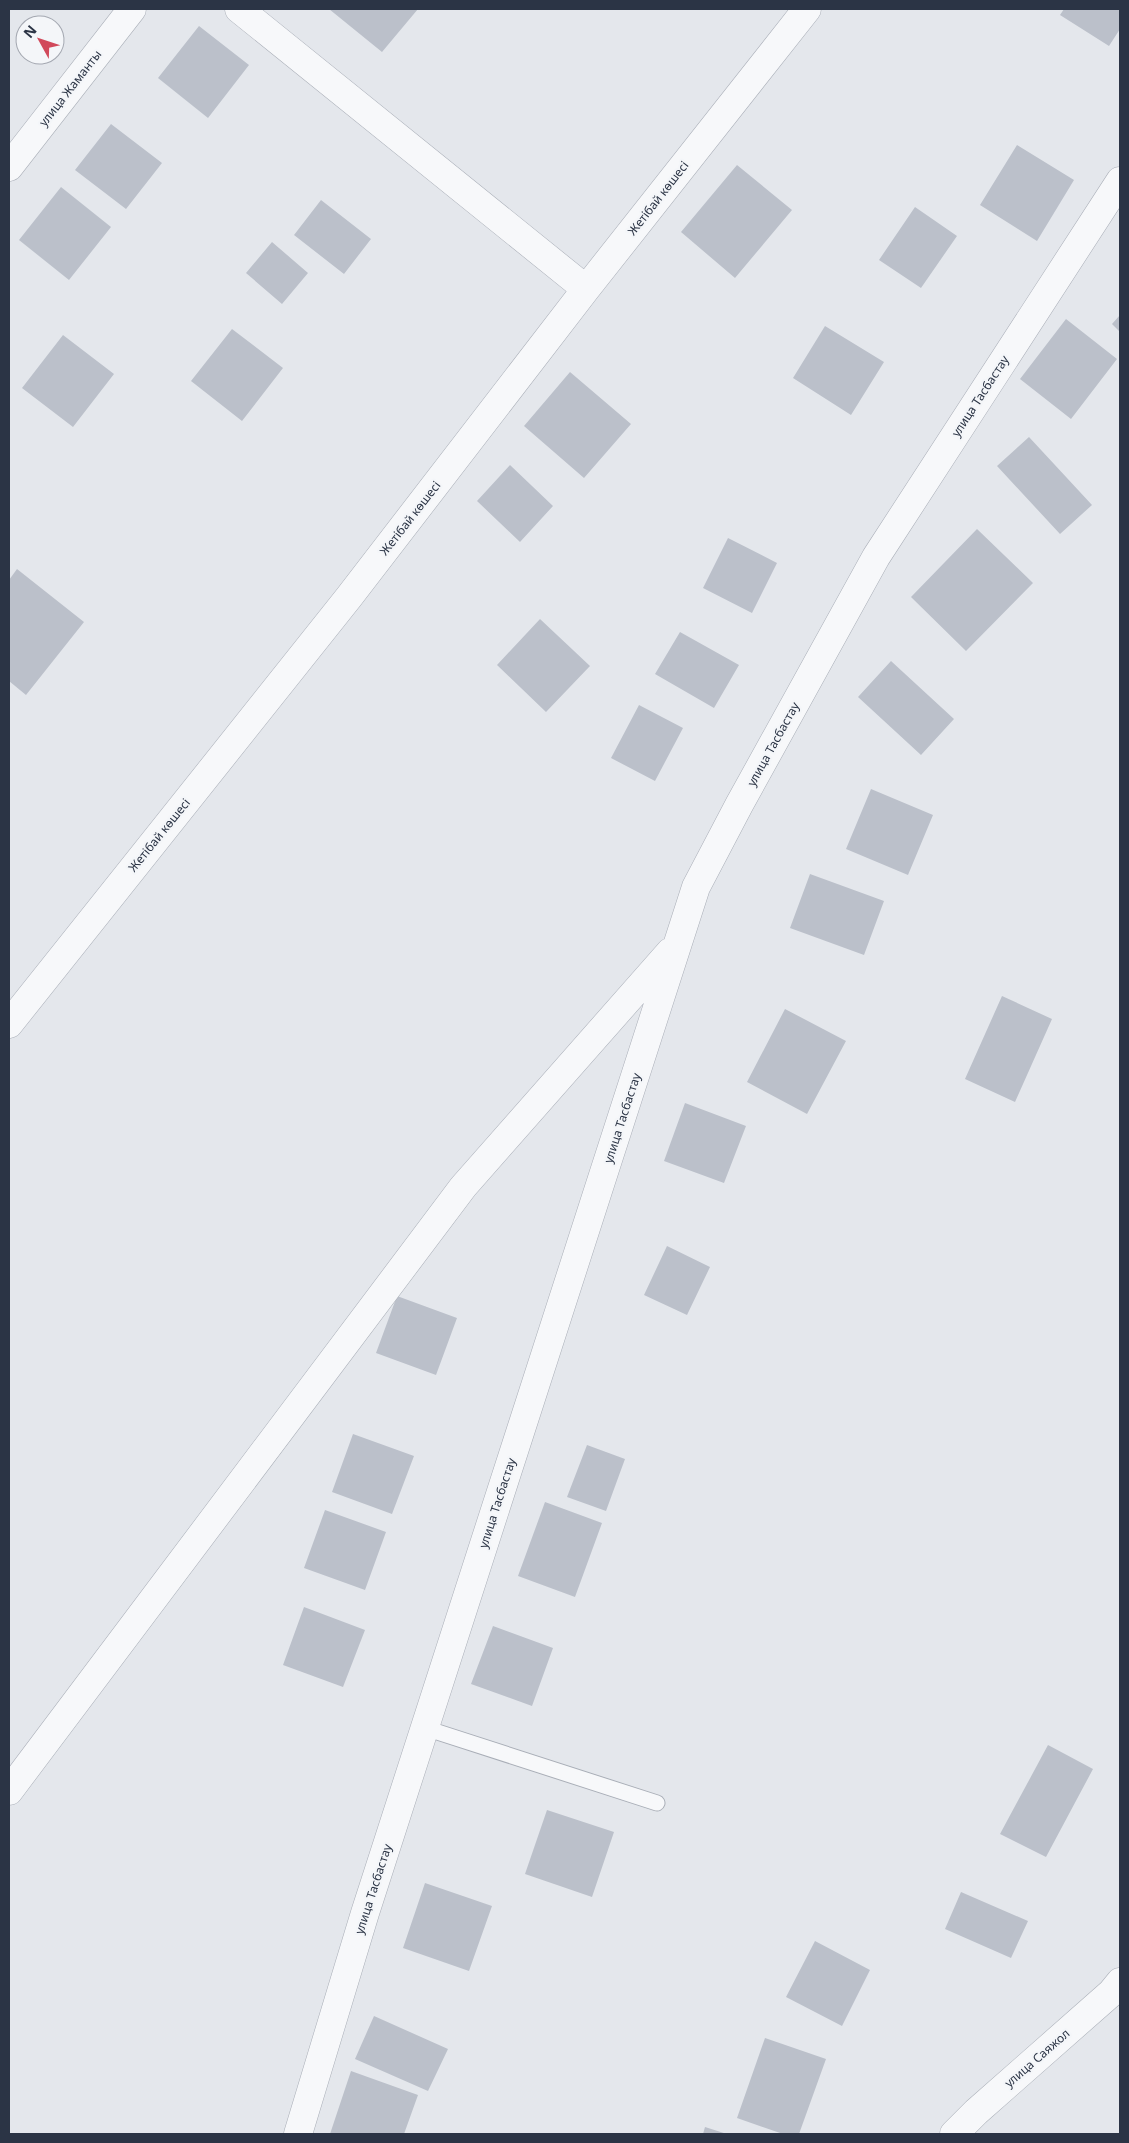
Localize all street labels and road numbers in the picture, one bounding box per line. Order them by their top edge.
street label: улица Жаманты [35,46,105,130]
street label: Жетібай көшесі [624,157,692,239]
street label: улица Тасбастау [947,351,1013,440]
street label: Жетібай көшесі [376,477,444,559]
street label: улица Тасбастау [743,698,804,789]
street label: Жетібай көшесі [124,795,194,875]
street label: улица Тасбастау [599,1070,645,1165]
street label: улица Тасбастау [474,1455,520,1550]
street label: улица Тасбастау [350,1841,396,1936]
street label: улица Саяжол [1001,2025,1073,2091]

